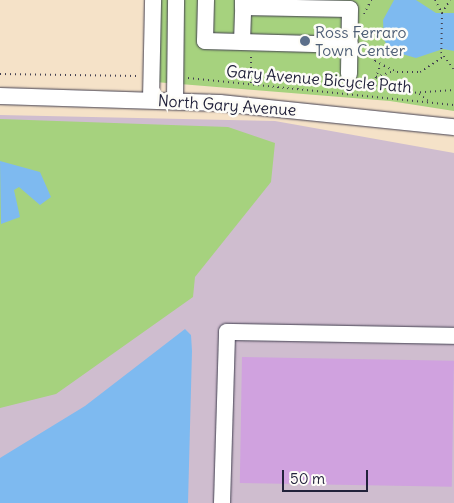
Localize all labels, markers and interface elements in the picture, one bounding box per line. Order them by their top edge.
place label: Ross Ferraro Town Center [315,22,407,60]
marker: Ross Ferraro Town Center [299,35,311,47]
street label: Gary Avenue Bicycle Path [226,61,412,97]
street label: North Gary Avenue [157,91,297,119]
scale bar [284,460,370,492]
text: 50 m [290,469,325,488]

